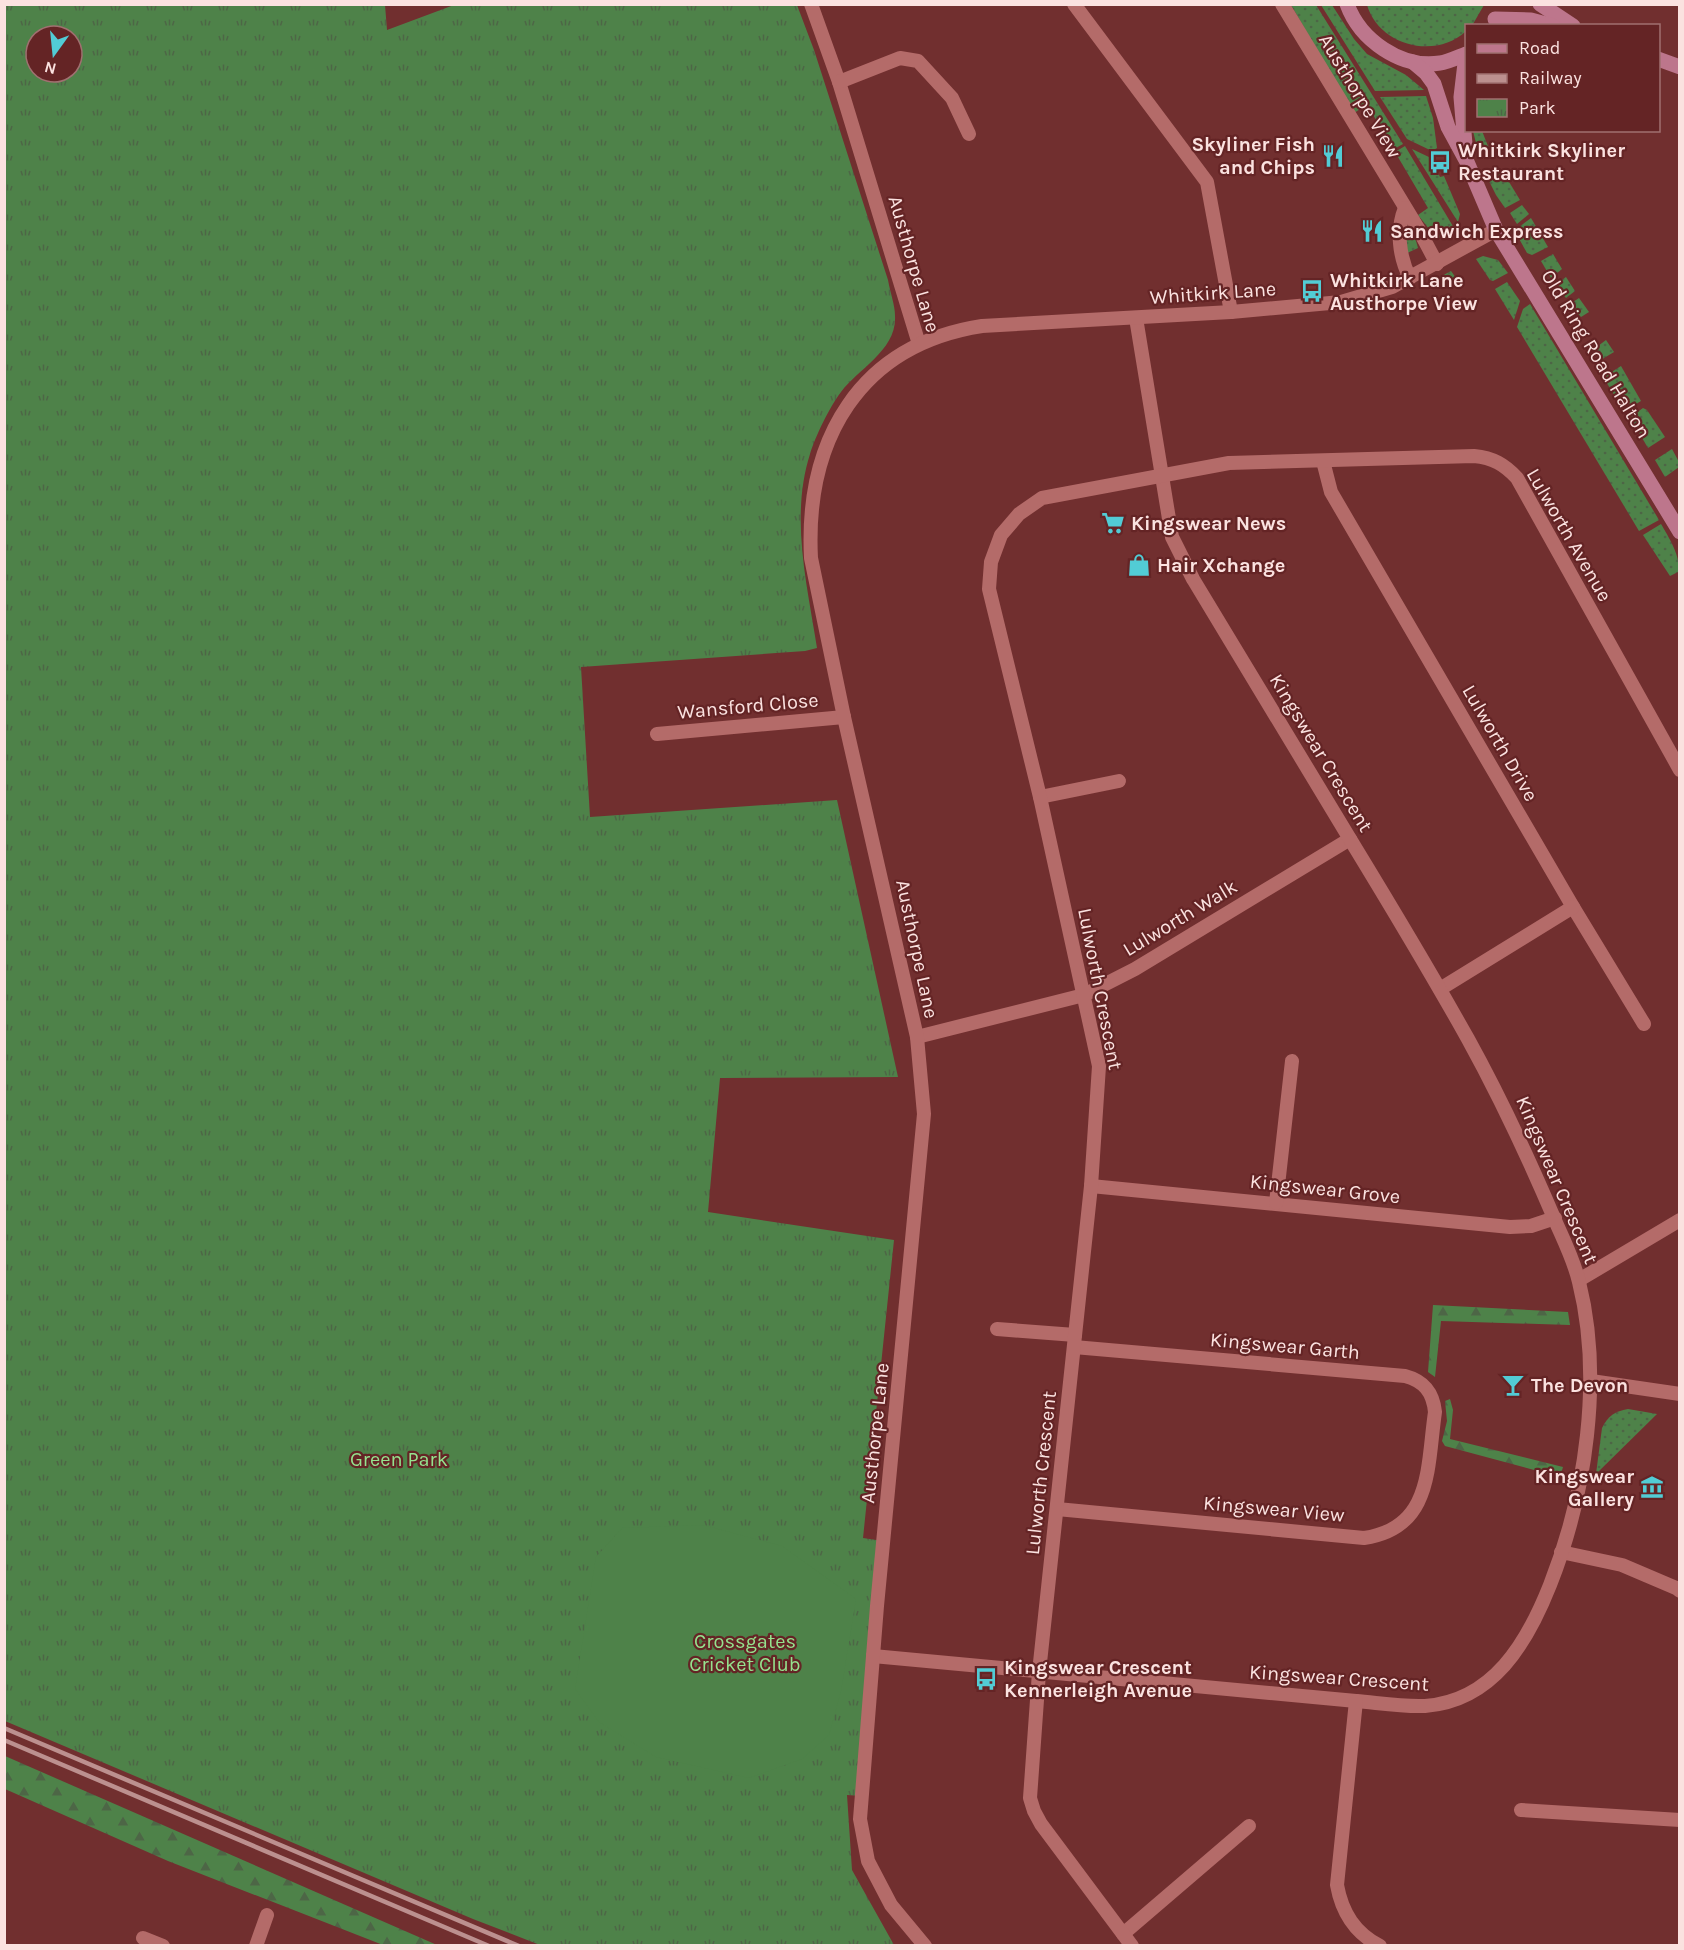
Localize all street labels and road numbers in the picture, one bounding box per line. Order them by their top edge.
street label: Austhorpe View [1314,30,1406,163]
street label: Austhorpe Lane [883,193,945,335]
street label: Old Ring Road Halton [1537,265,1655,443]
street label: Whitkirk Lane [1149,277,1277,309]
street label: Lulworth Avenue [1522,464,1616,606]
street label: Kingswear Crescent [1265,670,1378,837]
street label: Lulworth Drive [1457,681,1543,805]
street label: Wansford Close [677,688,819,724]
street label: Lulworth Walk [1119,875,1241,961]
street label: Austhorpe Lane [891,878,943,1020]
street label: Lulworth Crescent [1073,906,1127,1072]
street label: Kingswear Crescent [1511,1093,1603,1268]
street label: Kingswear Grove [1249,1170,1401,1208]
street label: Kingswear Garth [1209,1328,1361,1364]
street label: Austhorpe Lane [856,1362,894,1504]
street label: Lulworth Crescent [1021,1390,1061,1556]
street label: Kingswear View [1202,1491,1346,1527]
street label: Kingswear Crescent [1248,1660,1430,1696]

